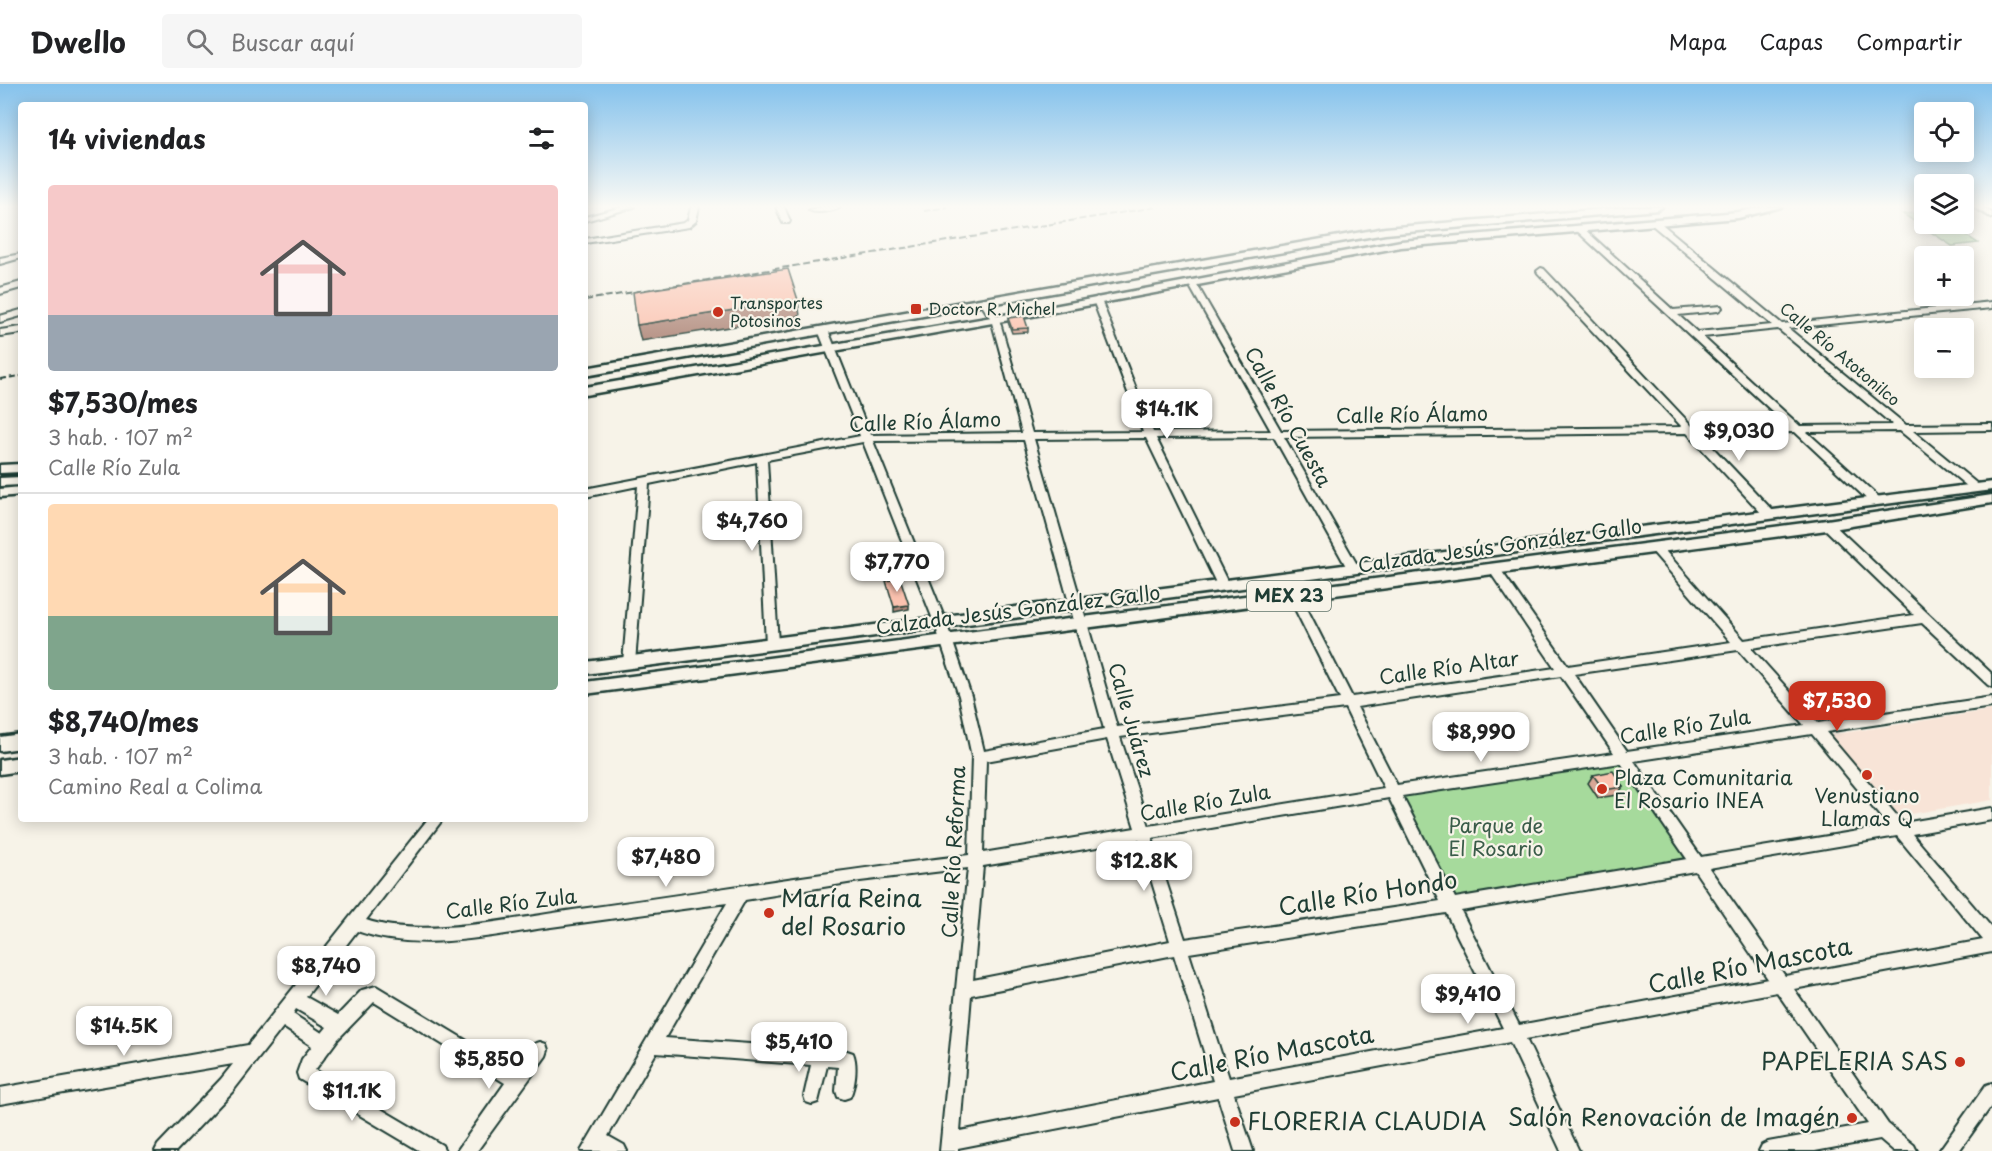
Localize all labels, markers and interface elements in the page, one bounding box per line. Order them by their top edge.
search box [162,14,582,68]
text: Dwello [30,20,126,63]
icon: search [183,25,216,58]
text: Buscar aquí [231,25,355,58]
text: Mapa [1669,25,1727,57]
text: Capas [1760,25,1823,57]
text: Compartir [1856,25,1962,57]
map controls [1914,102,1974,378]
button: locate [1914,102,1974,162]
text: 14 viviendas [48,119,206,158]
icon: filters [525,122,558,155]
button: layers [1914,174,1974,234]
icon: home [249,224,357,332]
button: + [1914,246,1974,306]
place label: Transportes Potosinos [730,290,823,332]
place label: Doctor R. Michel [928,296,1055,320]
street label: Calle Río Atotonilco [1775,296,1906,411]
marker: Doctor R. Michel [909,302,923,316]
marker: Transportes Potosinos [711,305,725,319]
button: − [1914,318,1974,378]
street label: Calle Río Cuesta [1238,341,1340,493]
text: $7,530/mes [48,383,198,422]
pin: $14.1K [1118,389,1216,440]
text: $14.1K [1135,393,1199,423]
street label: Calle Río Álamo [1336,398,1488,430]
street label: Calle Río Álamo [848,403,1002,439]
pin: $9,030 [1690,411,1788,462]
text: $9,030 [1704,415,1774,445]
text: 3 hab. · 107 m² [48,422,193,452]
text: Calle Río Zula [48,452,180,482]
pin: $4,760 [703,501,801,552]
text: $4,760 [716,505,788,535]
street label: Calzada Jesús González Gallo [1356,510,1644,580]
pin: $7,770 [848,542,946,593]
icon: home [249,543,357,651]
text: $7,770 [864,546,930,576]
street label: Calzada Jesús González Gallo [874,577,1162,641]
road number: MEX 23 [1247,581,1331,611]
street label: Calle Río Altar [1377,642,1521,692]
street label: Calle Juárez [1101,659,1163,780]
pin: $7,530 [1788,681,1886,732]
text: $7,530 [1803,685,1871,715]
street label: Calle Río Zula [1617,701,1753,751]
text: $8,740/mes [48,702,199,741]
pin: $8,990 [1432,712,1530,763]
text: $8,990 [1446,716,1516,746]
text: 3 hab. · 107 m² [48,741,193,771]
place label: Plaza Comunitaria El Rosario INEA [1614,762,1793,815]
street label: Calle Río Reforma [934,765,973,939]
marker: Venustiano Llamas Q [1860,768,1874,782]
text: Camino Real a Colima [48,771,262,801]
street label: Calle Río Zula [1137,776,1273,828]
place label: Venustiano Llamas Q [1814,780,1920,833]
marker: Plaza Comunitaria El Rosario INEA [1595,782,1609,796]
park label: Parque de El Rosario [1448,810,1544,863]
pin: $7,480 [617,837,715,888]
text: $7,480 [631,841,701,871]
pin: $12.8K [1095,841,1193,892]
text: $12.8K [1110,845,1178,875]
street label: Calle Río Hondo [1276,860,1460,924]
place label: María Reina del Rosario [781,879,922,943]
street label: Calle Río Zula [444,880,579,926]
marker: María Reina del Rosario [762,906,776,920]
street label: Calle Río Mascota [1645,927,1855,1001]
pin: $8,740 [277,946,375,997]
text: $8,740 [291,950,361,980]
pin: $9,410 [1419,974,1517,1025]
text: $9,410 [1435,978,1501,1008]
pin: $14.5K [75,1006,173,1057]
text: $14.5K [90,1010,158,1040]
street label: Calle Río Mascota [1167,1015,1377,1089]
pin: $5,410 [750,1022,848,1073]
text: $5,410 [765,1026,833,1056]
pin: $5,850 [440,1039,538,1090]
place label: PAPELERIA SAS [1761,1042,1948,1078]
text: $5,850 [454,1043,524,1073]
marker: PAPELERIA SAS [1953,1055,1967,1069]
pin: $11.1K [303,1071,401,1122]
text: $11.1K [322,1075,382,1105]
place label: Salón Renovación de Imagén [1508,1098,1840,1134]
place label: FLORERIA CLAUDIA [1247,1102,1486,1138]
marker: Salón Renovación de Imagén [1845,1111,1859,1125]
marker: FLORERIA CLAUDIA [1228,1115,1242,1129]

